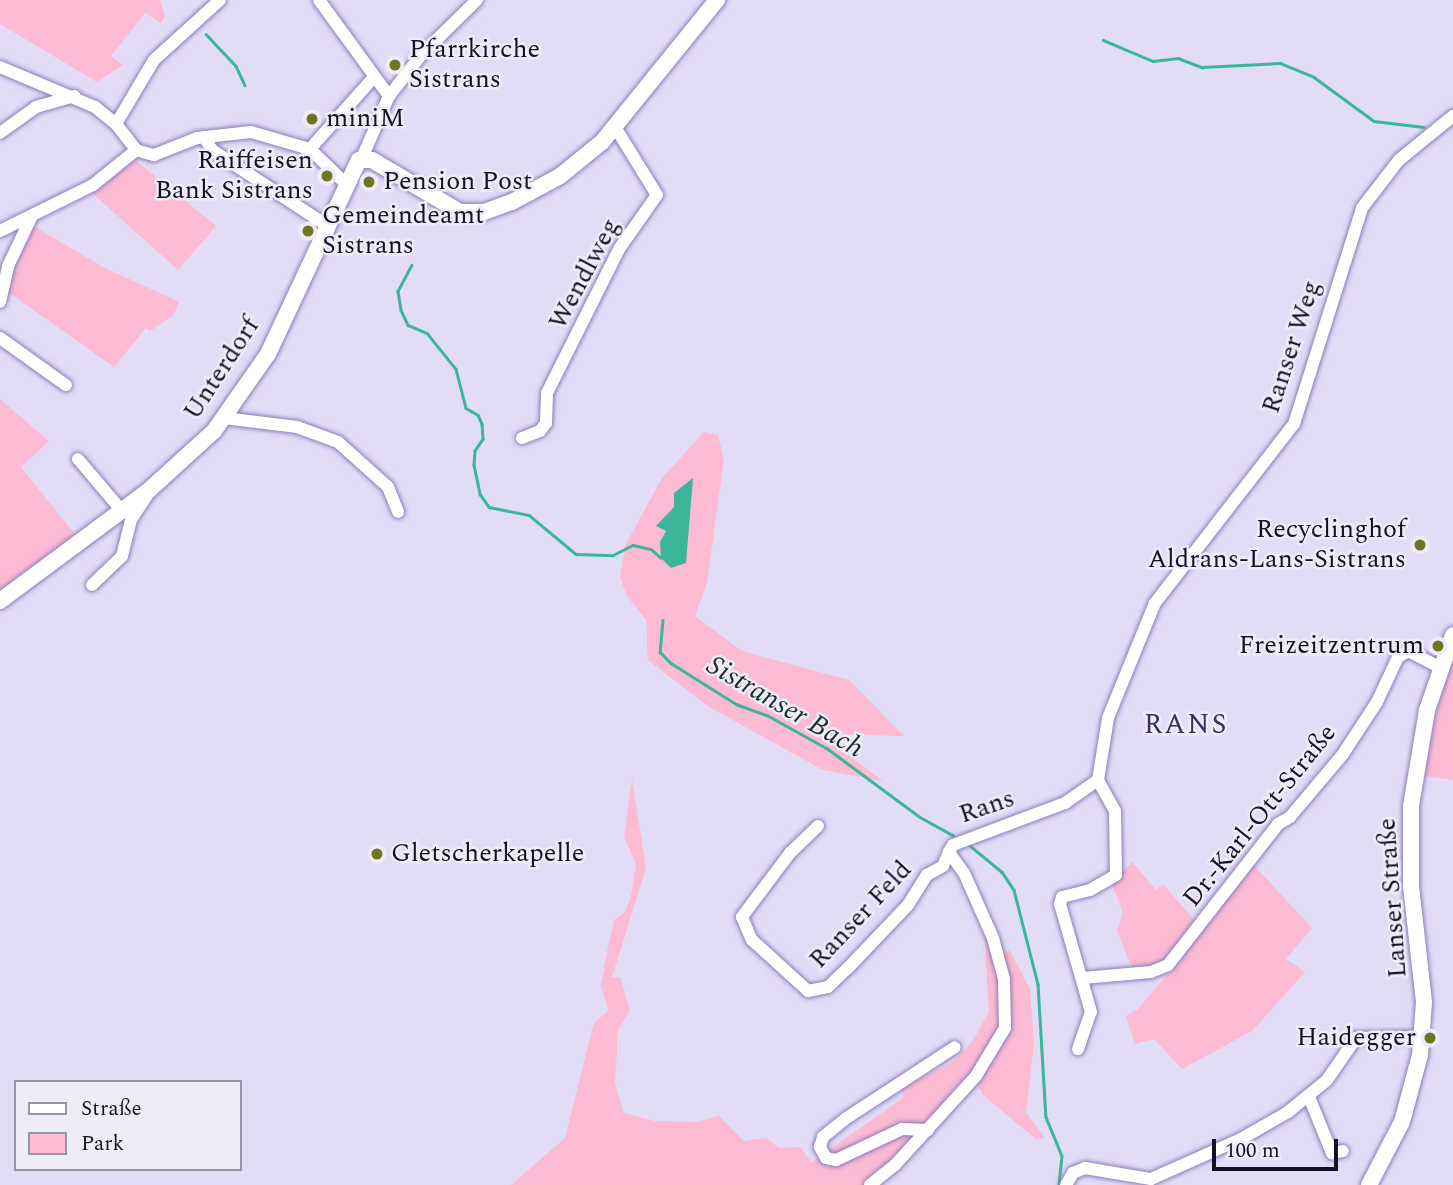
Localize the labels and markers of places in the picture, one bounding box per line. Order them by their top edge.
place label: Pfarrkirche Sistrans [409,34,540,96]
marker: Pfarrkirche Sistrans [387,57,403,73]
place label: miniM [326,103,404,135]
marker: miniM [304,111,320,127]
place label: Raiffeisen Bank Sistrans [155,145,313,206]
place label: Pension Post [383,166,532,198]
marker: Raiffeisen Bank Sistrans [319,168,335,184]
marker: Pension Post [361,174,377,190]
place label: Gemeindeamt Sistrans [322,200,484,262]
marker: Gemeindeamt Sistrans [300,223,316,239]
place label: Recyclinghof Aldrans-Lans-Sistrans [1148,514,1406,576]
marker: Recyclinghof Aldrans-Lans-Sistrans [1412,537,1428,553]
place label: Freizeitzentrum [1239,630,1424,662]
marker: Freizeitzentrum [1430,638,1446,654]
place label: Gletscherkapelle [391,838,584,870]
marker: Gletscherkapelle [369,846,385,862]
place label: Haidegger [1296,1022,1416,1054]
marker: Haidegger [1422,1030,1438,1046]

